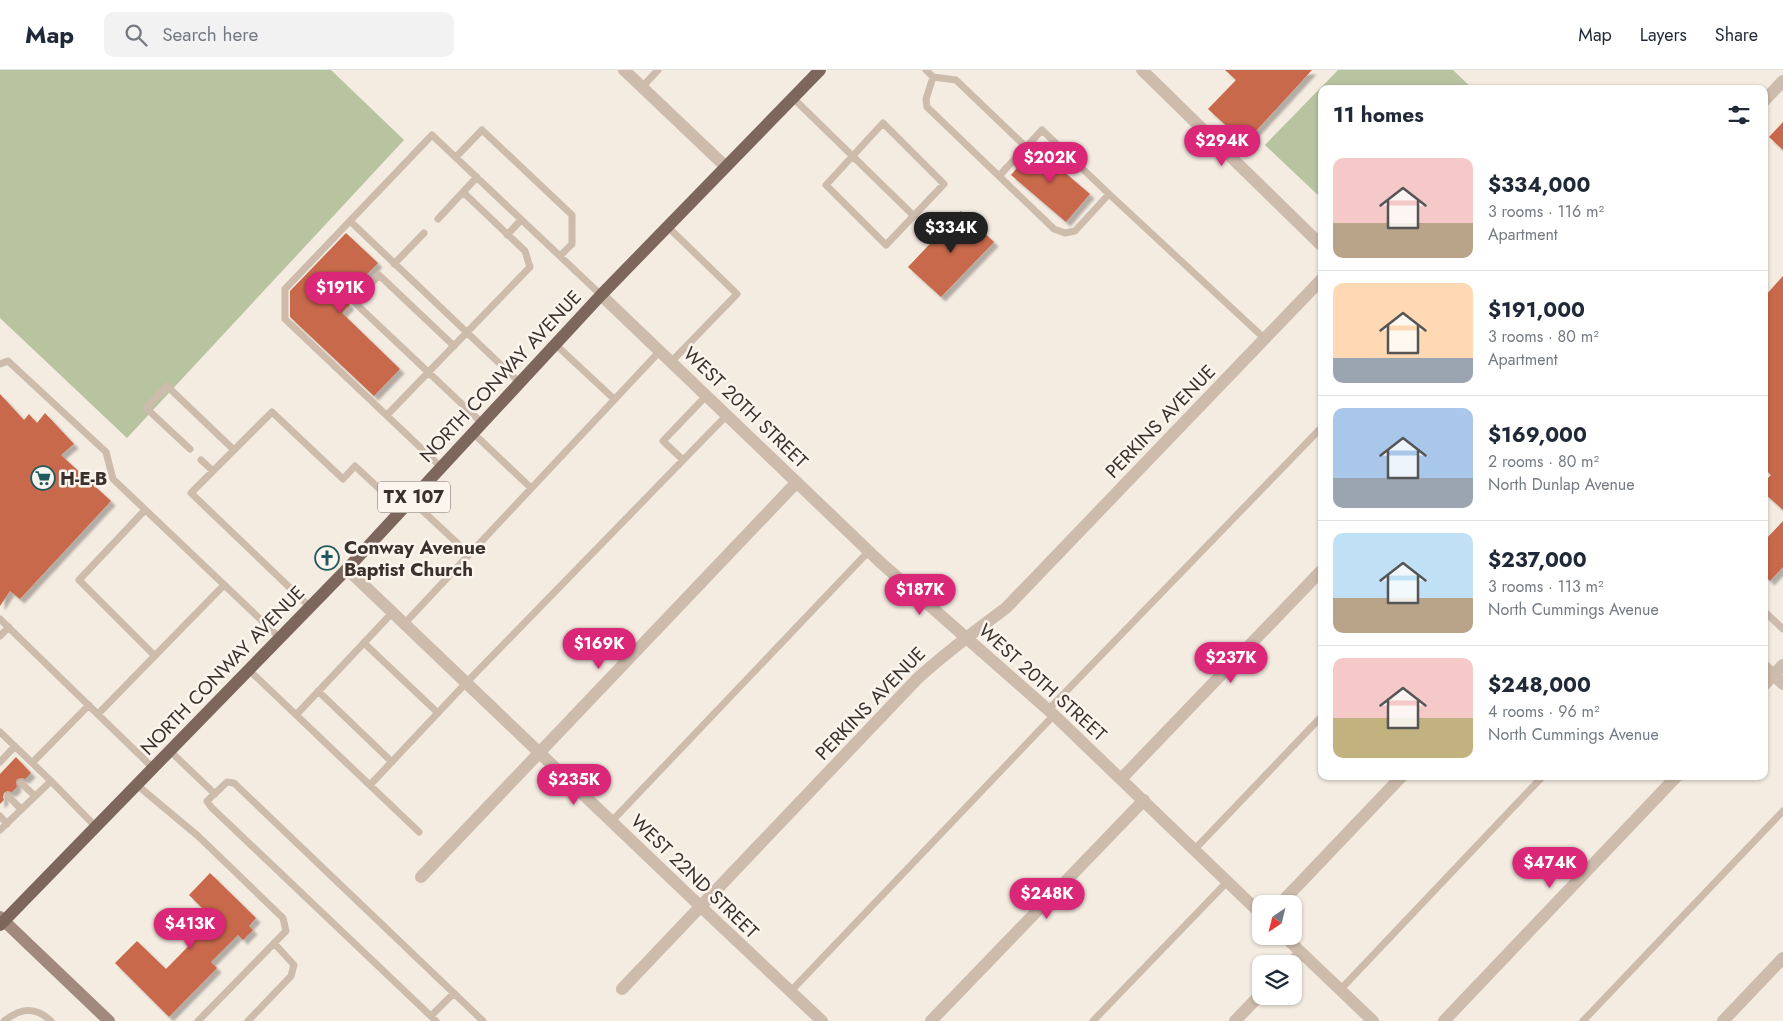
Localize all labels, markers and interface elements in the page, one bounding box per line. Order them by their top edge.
search box [104,12,454,57]
text: Map [25,17,74,52]
icon: search [122,21,150,49]
text: Search here [162,21,258,48]
text: Map [1578,22,1612,48]
text: Layers [1640,22,1687,48]
text: Share [1715,22,1758,48]
text: 11 homes [1333,100,1424,130]
icon: filters [1725,101,1753,129]
pin: $294K [1187,124,1257,167]
text: $294K [1195,129,1249,152]
pin: $202K [1015,142,1085,184]
text: $202K [1024,146,1076,169]
text: $334,000 [1488,170,1590,200]
icon: home [1373,178,1433,238]
text: 3 rooms · 116 m² [1488,200,1604,223]
pin: $334K [916,212,986,254]
text: $334K [925,216,977,239]
text: Apartment [1488,223,1558,246]
pin: $191K [305,272,375,314]
text: $191K [316,276,364,299]
street label: NORTH CONWAY AVENUE [413,284,587,468]
text: $191,000 [1488,295,1585,325]
icon: home [1373,303,1433,363]
text: 3 rooms · 80 m² [1488,325,1599,348]
street label: WEST 20TH STREET [677,341,814,474]
text: Apartment [1488,348,1558,371]
street label: PERKINS AVENUE [1099,359,1222,484]
text: $169,000 [1488,420,1587,450]
icon: home [1373,428,1433,488]
text: 2 rooms · 80 m² [1488,450,1599,473]
supermarket icon: H-E-B [30,465,56,491]
place label: H-E-B [60,465,107,492]
text: North Dunlap Avenue [1488,473,1634,496]
road number: TX 107 [378,482,450,512]
place label: Conway Avenue Baptist Church [344,534,486,583]
church icon: Conway Avenue Baptist Church [314,545,340,571]
text: $237,000 [1488,545,1587,575]
icon: home [1373,553,1433,613]
pin: $187K [885,574,955,616]
text: 3 rooms · 113 m² [1488,575,1604,598]
text: $187K [896,578,944,601]
street label: NORTH CONWAY AVENUE [134,580,311,761]
text: North Cummings Avenue [1488,598,1659,621]
street label: WEST 20TH STREET [973,617,1113,747]
pin: $169K [564,628,634,670]
text: $169K [574,632,624,655]
street label: PERKINS AVENUE [809,641,932,766]
pin: $237K [1196,642,1266,684]
text: $237K [1206,646,1256,669]
text: $248,000 [1488,670,1591,700]
icon: home [1373,678,1433,738]
text: 4 rooms · 96 m² [1488,700,1599,723]
text: North Cummings Avenue [1488,723,1659,746]
pin: $235K [539,764,609,806]
text: $235K [548,768,600,791]
street label: WEST 22ND STREET [625,808,765,945]
pin: $474K [1515,846,1585,889]
text: $474K [1523,851,1577,874]
pin: $248K [1012,878,1082,920]
text: $248K [1021,882,1073,905]
north arrow [1252,895,1302,945]
map controls [1252,895,1302,1005]
pin: $413K [155,908,225,950]
text: $413K [165,912,215,935]
button: layers [1252,955,1302,1005]

